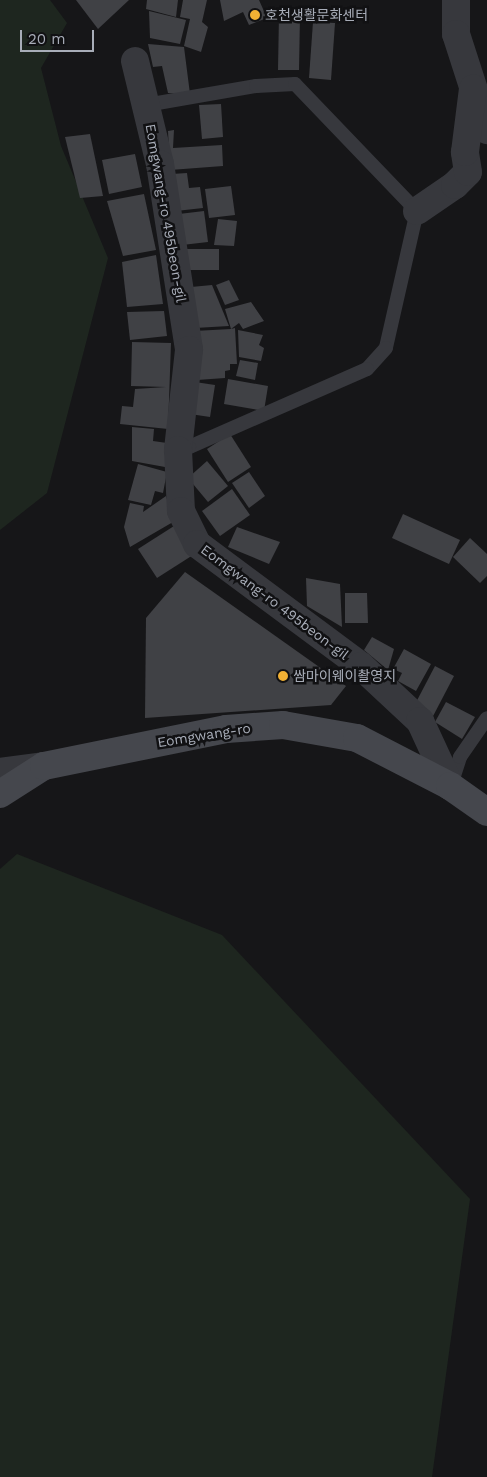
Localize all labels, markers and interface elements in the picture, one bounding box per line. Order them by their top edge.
place label: 호천생활문화센터 [265,7,368,23]
marker: 호천생활문화센터 [249,9,261,21]
scale bar [22,20,96,52]
text: 20 m [28,30,66,48]
street label: Eomgwang-ro 495beon-gil [142,122,190,304]
street label: Eomgwang-ro 495beon-gil [198,541,352,663]
place label: 쌈마이웨이촬영지 [293,668,396,684]
marker: 쌈마이웨이촬영지 [277,670,289,682]
street label: Eomgwang-ro [156,719,252,751]

